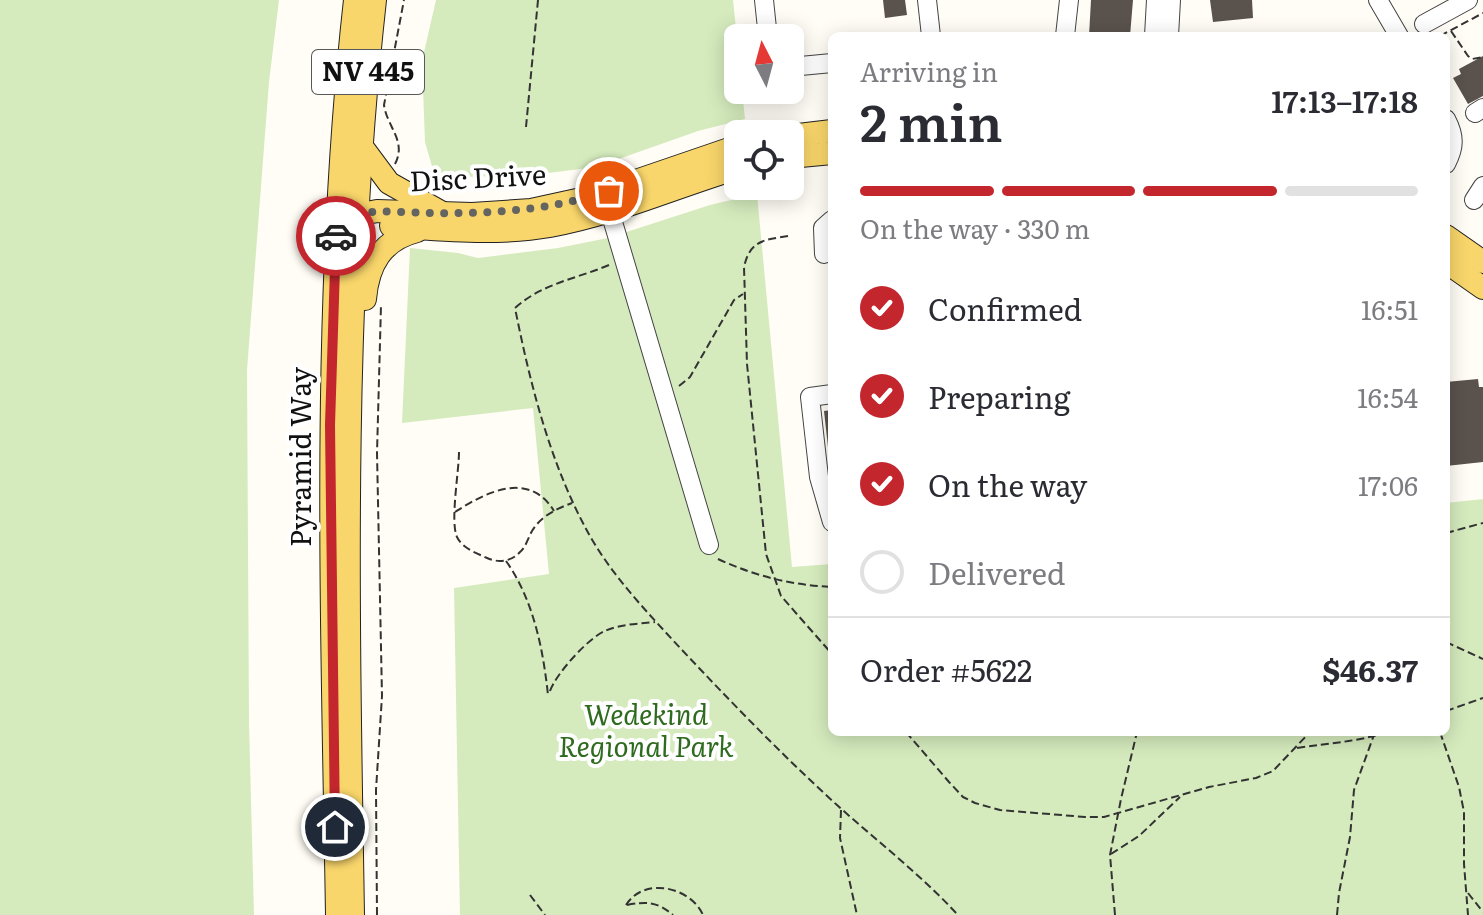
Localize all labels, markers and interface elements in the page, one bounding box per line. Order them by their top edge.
north arrow [724,24,804,104]
map controls [724,24,804,200]
road number: NV 445 [312,50,424,94]
text: Arriving in [860,51,998,90]
text: 17:13–17:18 [1271,78,1418,122]
text: 2 min [860,81,1003,158]
button: locate [724,120,804,200]
street label: Disc Drive [409,151,547,201]
pin [575,157,643,225]
icon: bag [587,169,631,213]
courier [296,196,376,276]
text: On the way · 330 m [860,208,1090,247]
icon: car [314,214,358,258]
icon: check [860,286,904,330]
text: Confirmed [928,286,1082,330]
text: 16:51 [1361,289,1418,328]
street label: Pyramid Way [278,366,320,547]
icon: check [860,374,904,418]
text: Preparing [928,374,1070,418]
text: 16:54 [1357,377,1418,416]
icon: check [860,462,904,506]
text: On the way [928,462,1087,506]
text: 17:06 [1358,465,1418,504]
text: Delivered [928,550,1065,594]
text: Order #5622 [860,647,1032,691]
text: $46.37 [1322,647,1418,691]
park label: Wedekind Regional Park [558,692,734,766]
pin [301,793,369,861]
icon: home [313,805,357,849]

